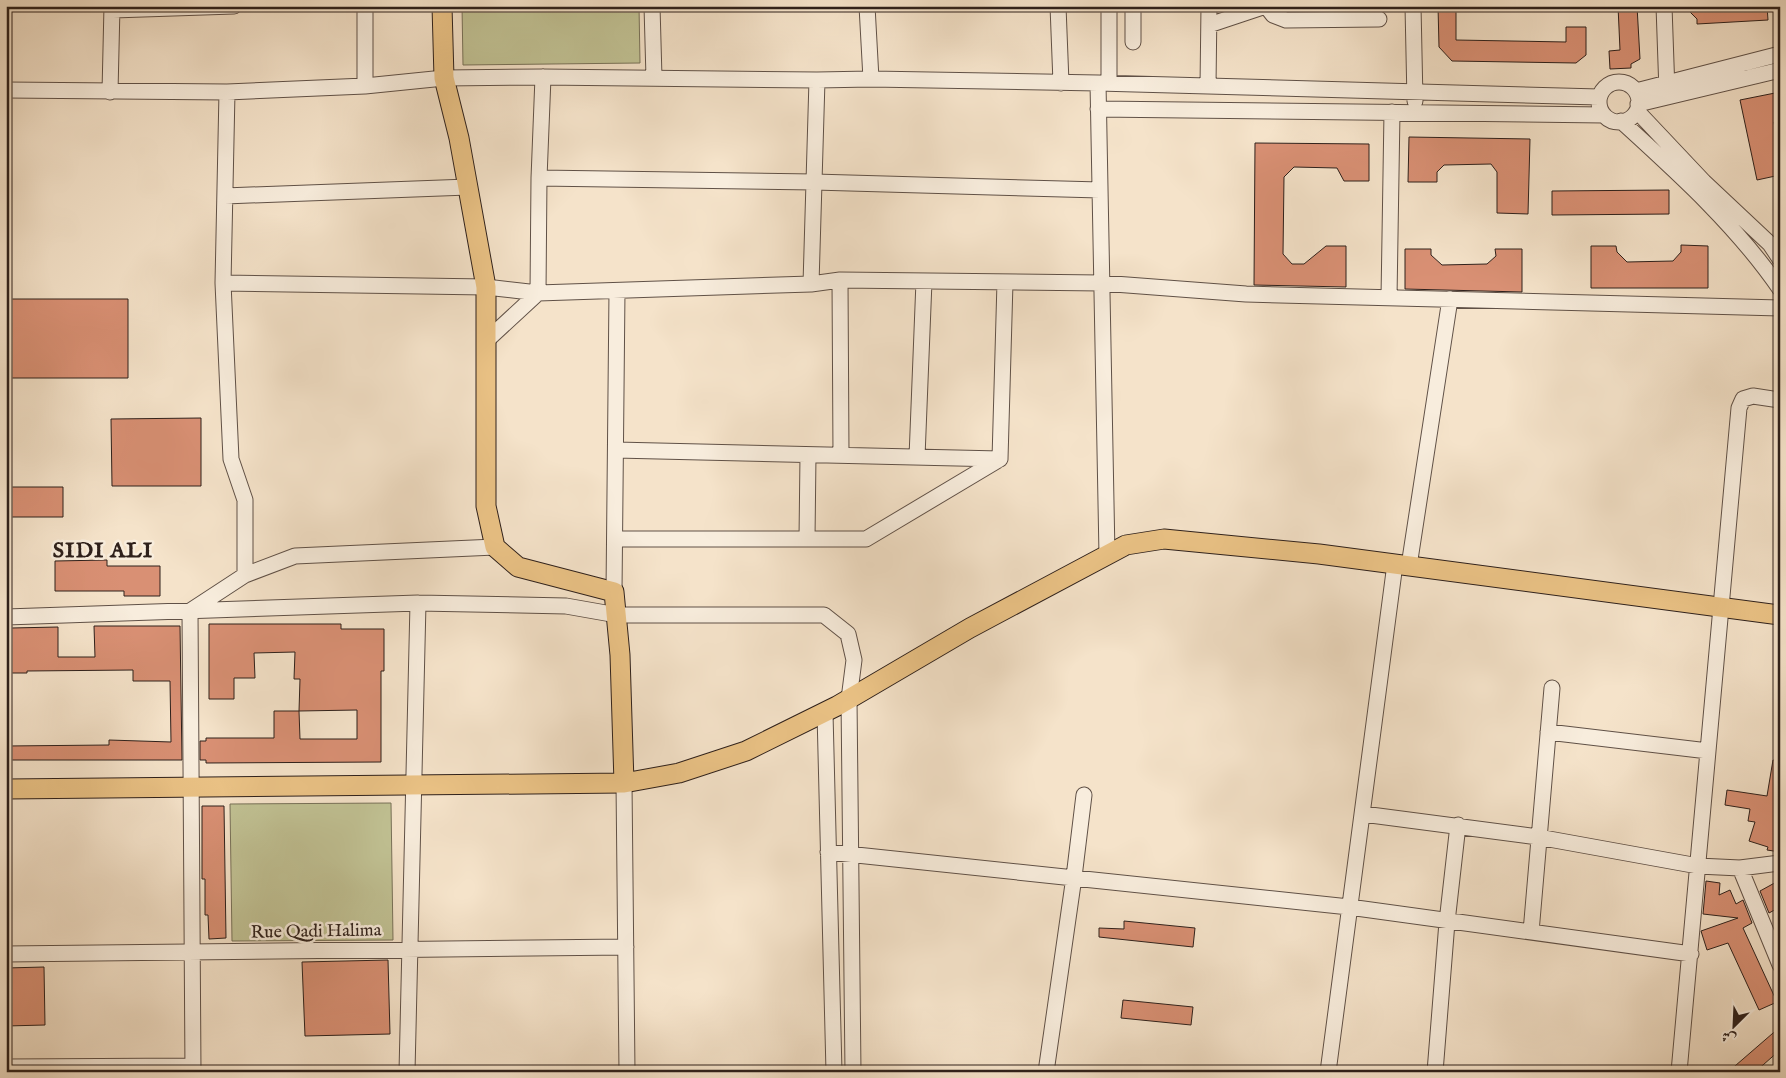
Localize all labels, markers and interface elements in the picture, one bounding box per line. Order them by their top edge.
district label: SIDI ALI [53,537,153,565]
street label: Rue Qadi Halima [250,919,382,945]
north arrow [1708,1000,1758,1050]
text: ش [1719,1026,1739,1048]

